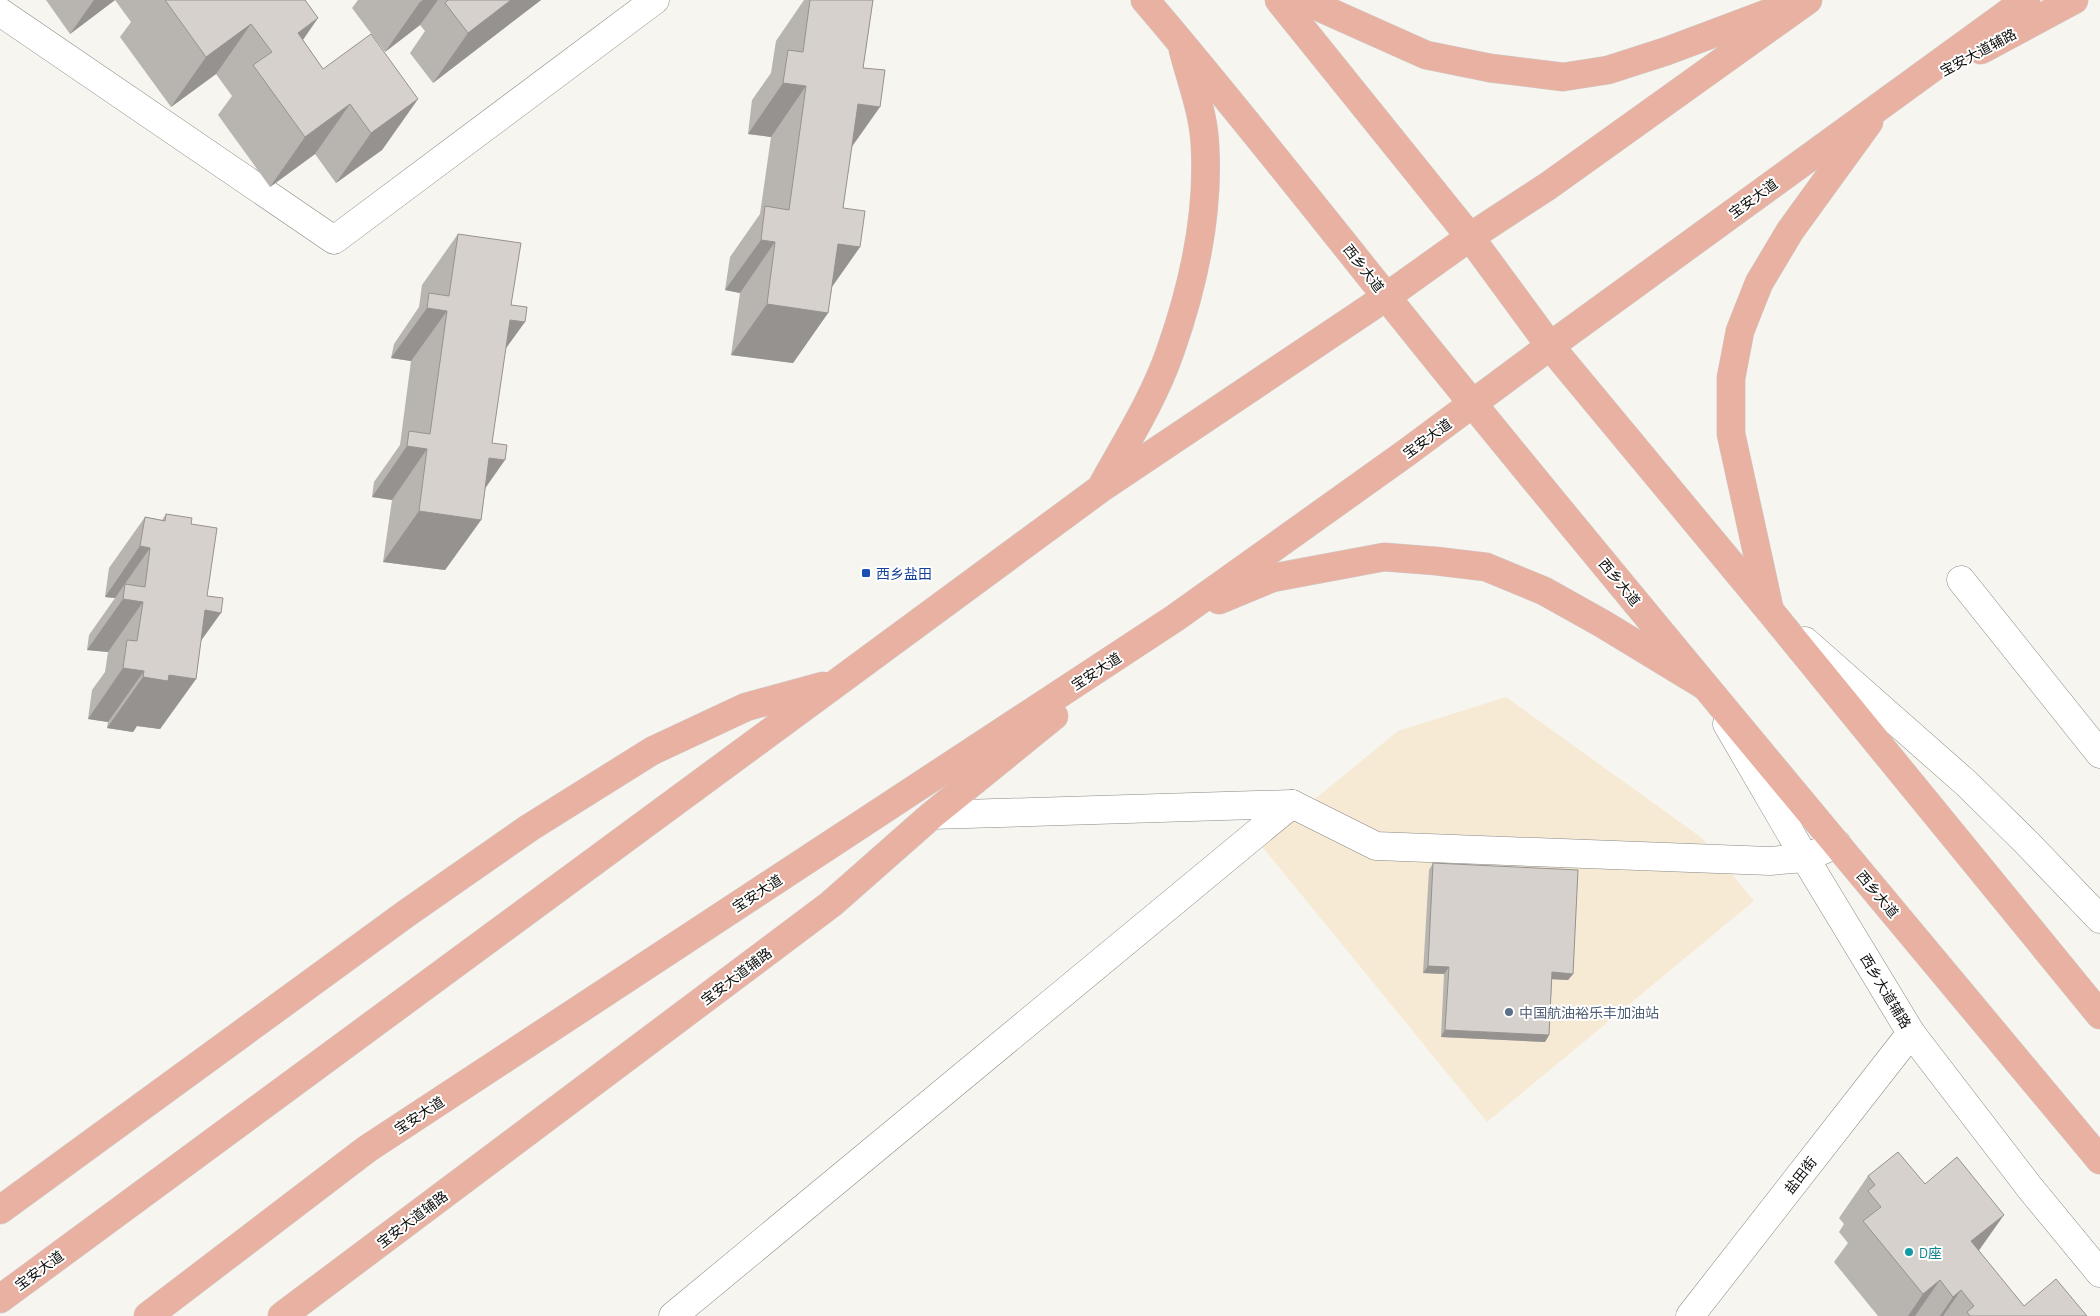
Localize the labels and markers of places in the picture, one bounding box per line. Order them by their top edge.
place label: 西乡盐田 [876,563,932,584]
marker: 西乡盐田 [860,567,872,579]
place label: 中国航油裕乐丰加油站 [1519,1002,1659,1023]
marker: 中国航油裕乐丰加油站 [1503,1006,1515,1018]
place label: D座 [1919,1242,1942,1263]
marker: D座 [1903,1246,1915,1258]

